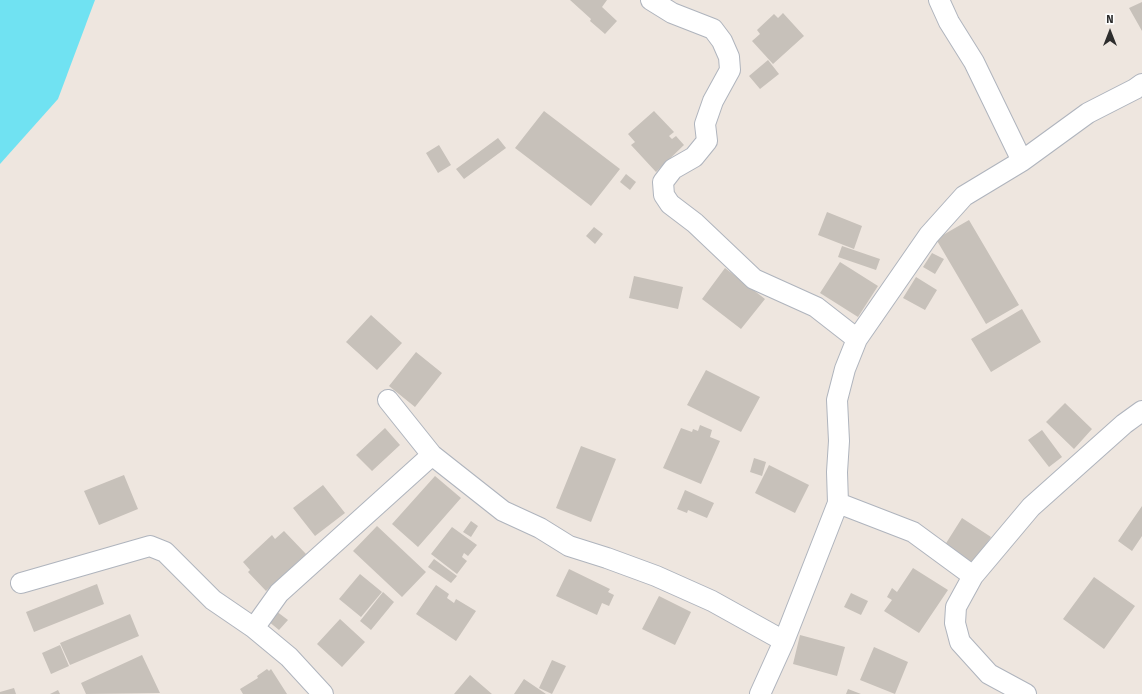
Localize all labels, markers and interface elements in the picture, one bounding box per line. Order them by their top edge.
north arrow [1090,12,1130,52]
text: N [1106,13,1114,26]

